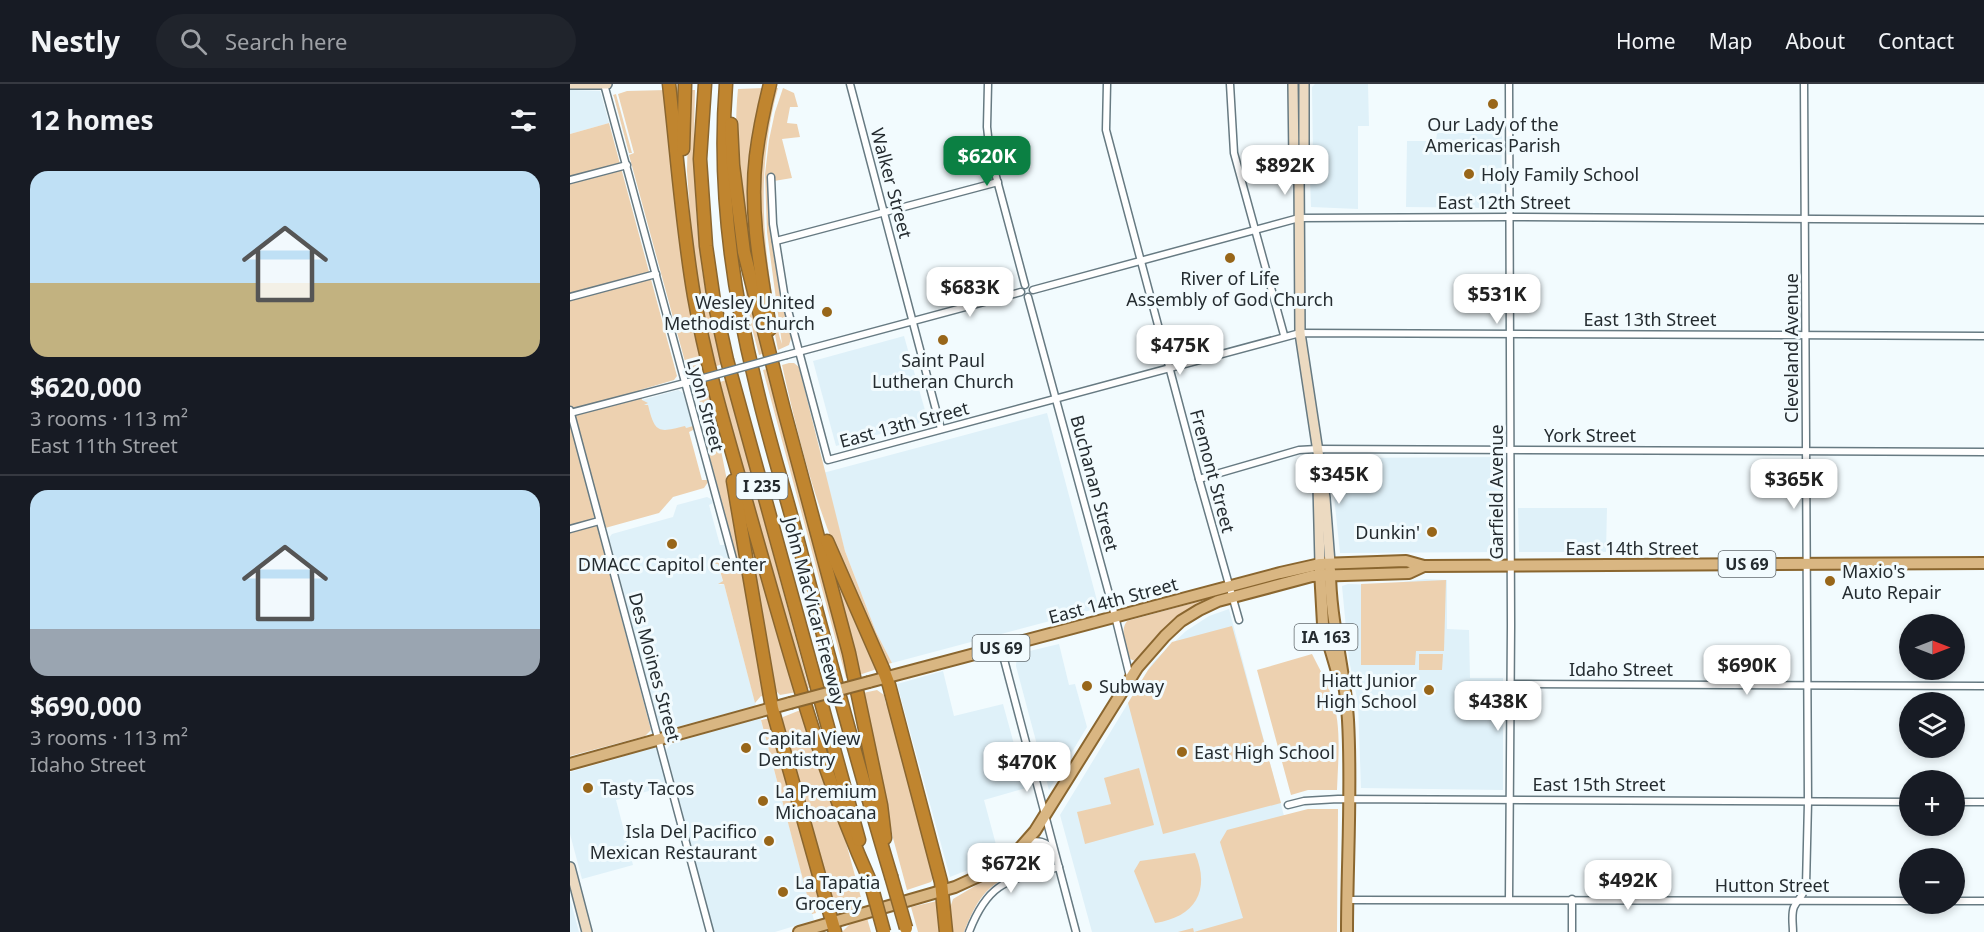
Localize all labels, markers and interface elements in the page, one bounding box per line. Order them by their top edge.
search box [156,14,576,68]
text: Nestly [30,22,120,60]
icon: search [177,25,210,58]
text: Search here [225,26,347,56]
text: Home [1616,27,1676,55]
text: Map [1709,27,1752,55]
text: About [1785,27,1845,55]
text: Contact [1878,27,1954,55]
marker: Our Lady of the Americas Parish [1486,97,1500,111]
text: 12 homes [30,102,154,138]
icon: filters [507,104,540,137]
place label: Our Lady of the Americas Parish [1425,112,1561,157]
street label: Walker Street [866,125,918,241]
pin: $620K [945,136,1029,187]
text: $620K [957,142,1017,169]
pin: $892K [1243,145,1327,196]
text: $892K [1255,151,1315,178]
place label: Holy Family School [1481,162,1639,186]
marker: Holy Family School [1462,167,1476,181]
street label: East 12th Street [1437,190,1571,214]
icon: home [231,210,339,318]
marker: River of Life Assembly of God Church [1223,251,1237,265]
place label: River of Life Assembly of God Church [1126,266,1334,311]
pin: $683K [928,267,1012,318]
text: $683K [940,273,1000,300]
street label: Cleveland Avenue [1779,273,1803,423]
pin: $531K [1455,274,1539,325]
text: $531K [1467,280,1527,307]
place label: Wesley United Methodist Church [664,290,815,335]
marker: Wesley United Methodist Church [820,305,834,319]
street label: East 13th Street [1583,307,1717,331]
pin: $475K [1138,325,1222,376]
text: $475K [1150,331,1210,358]
marker: Saint Paul Lutheran Church [936,333,950,347]
place label: Saint Paul Lutheran Church [872,348,1014,393]
street label: Lyon Street [682,356,730,455]
text: $620,000 [30,369,142,405]
street label: East 13th Street [837,395,972,453]
text: 3 rooms · 113 m² [30,405,188,432]
street label: Fremont Street [1185,407,1241,536]
street label: Buchanan Street [1065,412,1125,554]
street label: York Street [1544,423,1637,447]
street label: Garfield Avenue [1484,424,1508,560]
text: East 11th Street [30,432,178,459]
pin: $345K [1297,454,1381,505]
pin: $365K [1752,459,1836,510]
text: $345K [1309,460,1369,487]
text: $365K [1764,465,1824,492]
road number: I 235 [736,473,788,499]
street label: John MacVicar Freeway [778,512,852,709]
place label: Dunkin' [1355,520,1420,544]
marker: Dunkin' [1425,525,1439,539]
icon: home [231,529,339,637]
street label: East 14th Street [1565,536,1699,560]
marker: DMACC Capitol Center [665,537,679,551]
road number: US 69 [1718,551,1776,577]
place label: DMACC Capitol Center [578,552,767,576]
place label: Maxio's Auto Repair [1842,559,1942,604]
street label: East 14th Street [1046,571,1181,629]
marker: Maxio's Auto Repair [1823,574,1837,588]
street label: Des Moines Street [624,590,687,745]
north arrow [1899,614,1965,680]
map controls [1899,614,1965,914]
road number: IA 163 [1294,624,1358,650]
road number: US 69 [972,635,1030,661]
pin: $690K [1705,645,1789,696]
text: $690K [1717,651,1777,678]
street label: Idaho Street [1569,657,1674,681]
place label: Hiatt Junior High School [1316,668,1418,713]
place label: Subway [1099,674,1165,698]
marker: Subway [1080,679,1094,693]
pin: $438K [1456,681,1540,732]
marker: Hiatt Junior High School [1422,683,1436,697]
text: $438K [1468,687,1528,714]
text: $690,000 [30,688,142,724]
button: layers [1899,692,1965,758]
text: 3 rooms · 113 m² [30,724,188,751]
place label: Capital View Dentistry [758,726,861,771]
place label: East High School [1194,740,1335,764]
marker: Capital View Dentistry [739,741,753,755]
pin: $470K [985,742,1069,793]
marker: East High School [1175,745,1189,759]
text: $470K [997,748,1057,775]
text: Idaho Street [30,751,146,778]
button: + [1899,770,1965,836]
street label: East 15th Street [1532,772,1666,796]
place label: Tasty Tacos [600,776,694,800]
place label: La Premium Michoacana [775,779,877,824]
marker: Tasty Tacos [581,781,595,795]
marker: La Premium Michoacana [756,794,770,808]
place label: Isla Del Pacifico Mexican Restaurant [590,819,757,864]
marker: Isla Del Pacifico Mexican Restaurant [762,834,776,848]
pin: $672K [969,843,1053,894]
button: − [1899,848,1965,914]
text: $672K [981,849,1041,876]
pin: $492K [1586,860,1670,911]
text: $492K [1598,866,1658,893]
place label: La Tapatia Grocery [795,870,880,915]
street label: Hutton Street [1715,873,1830,897]
marker: La Tapatia Grocery [776,885,790,899]

